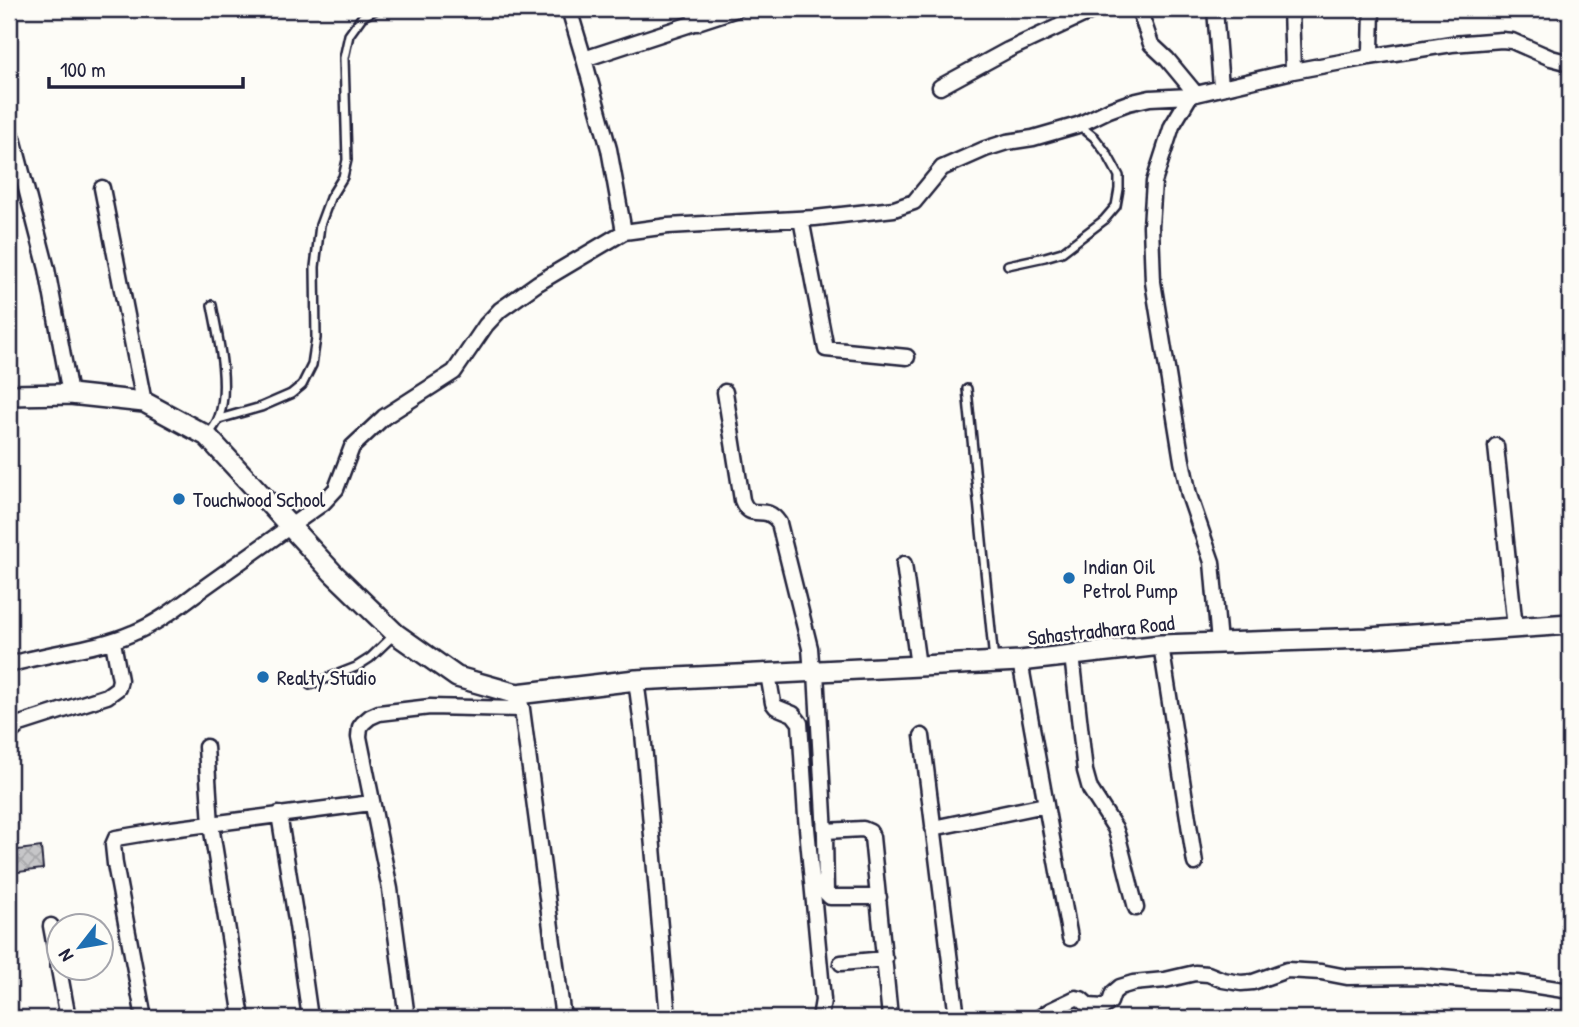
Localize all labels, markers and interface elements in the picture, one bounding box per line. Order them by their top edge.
scale bar [49,46,243,90]
text: 100 m [60,55,106,84]
place label: Touchwood School [193,485,326,514]
marker: Touchwood School [171,491,187,507]
place label: Indian Oil Petrol Pump [1083,552,1177,605]
marker: Indian Oil Petrol Pump [1061,570,1077,586]
street label: Sahastradhara Road [1026,608,1176,652]
place label: Realty Studio [277,663,376,692]
marker: Realty Studio [255,669,271,685]
north arrow [46,912,116,982]
text: N [52,945,79,967]

